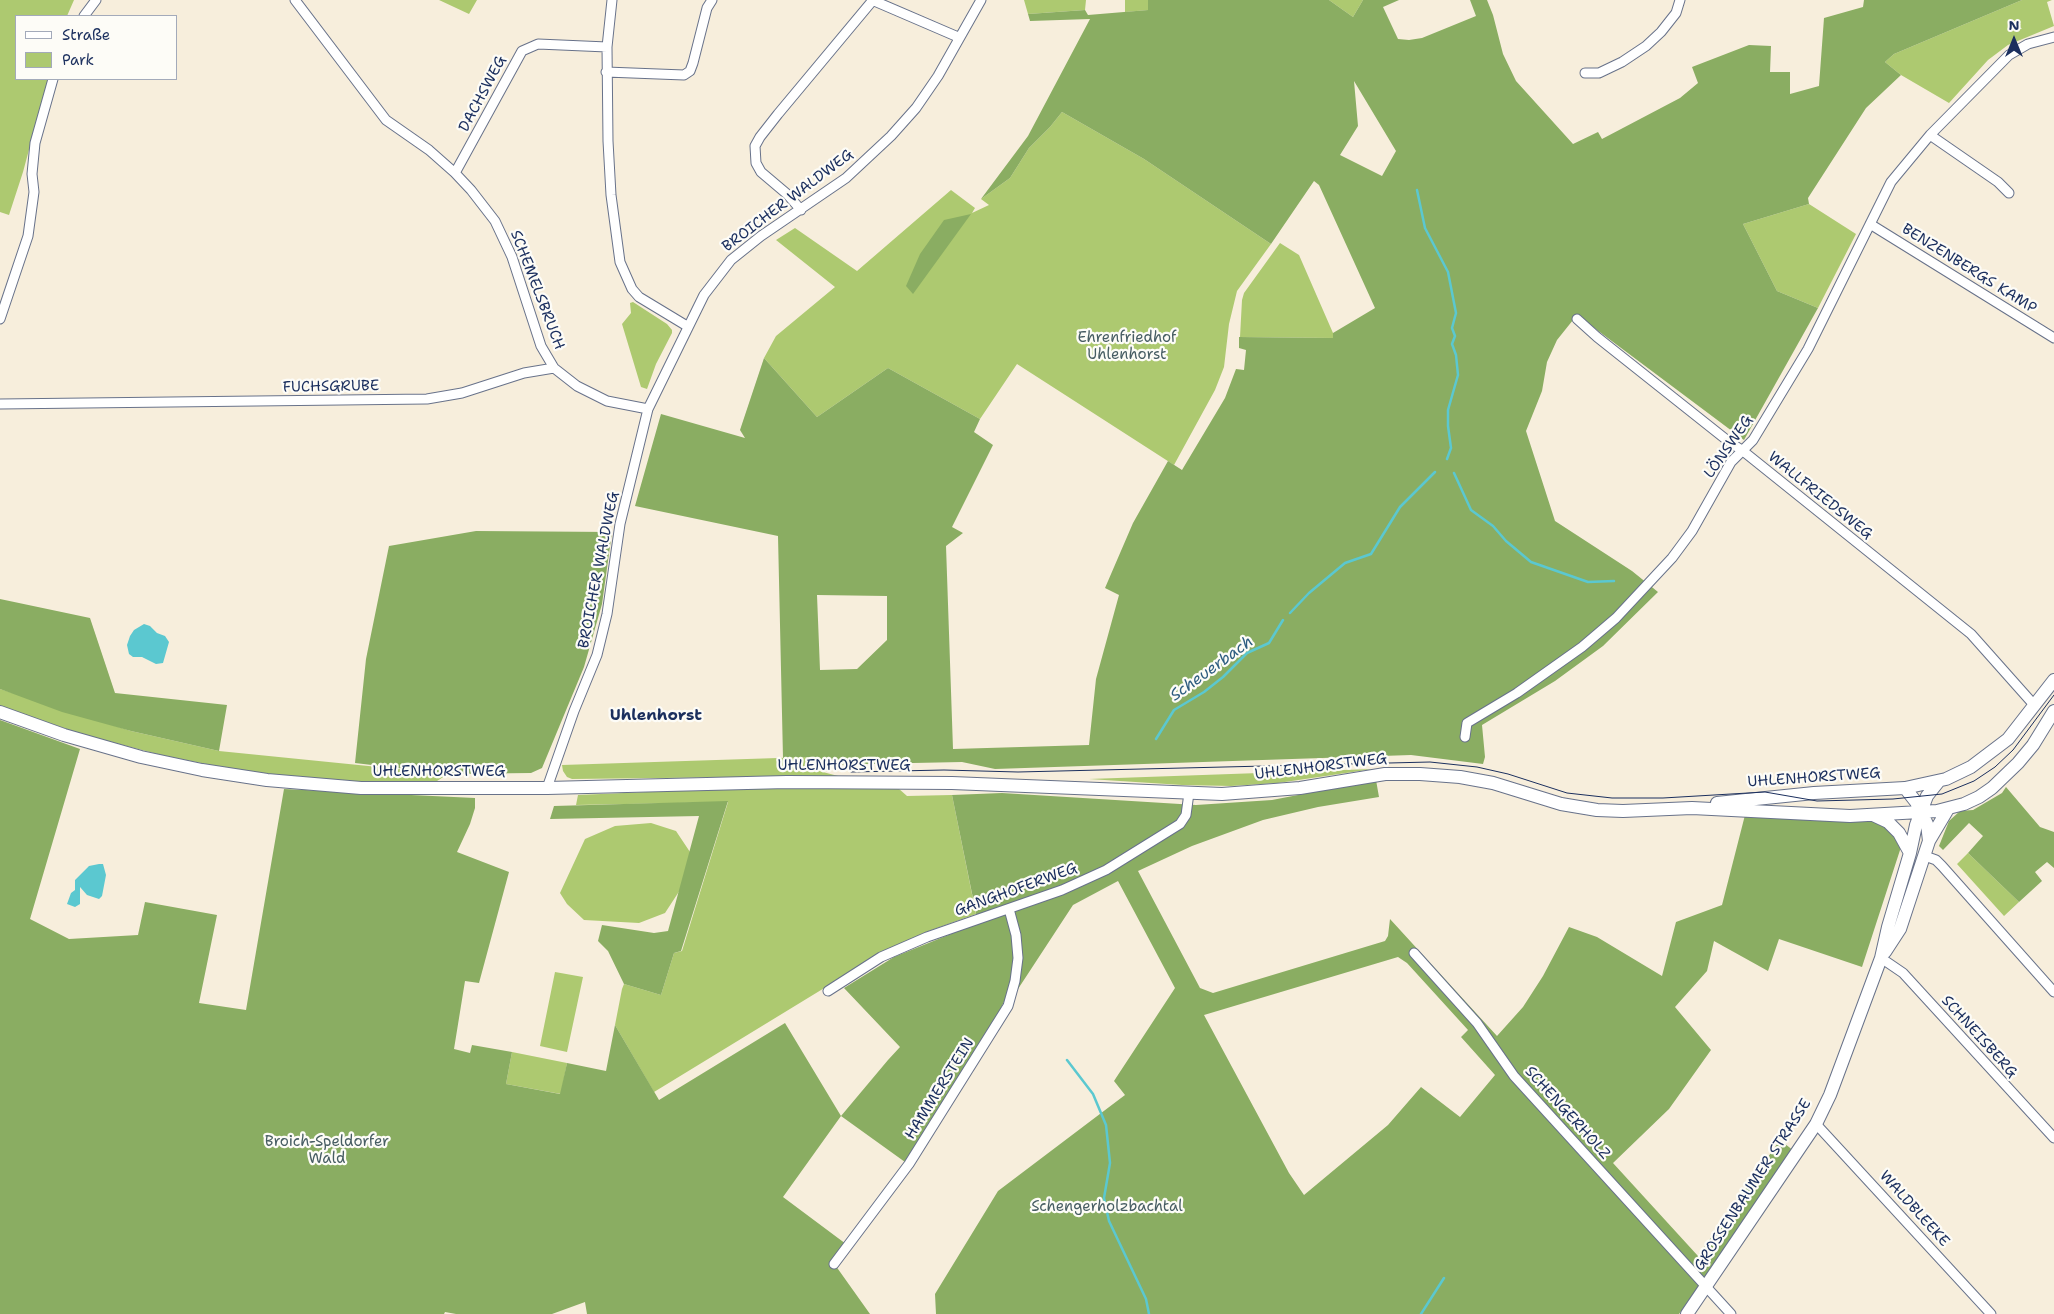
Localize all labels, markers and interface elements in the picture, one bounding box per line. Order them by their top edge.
legend [15,15,178,80]
north arrow [1989,15,2039,65]
text: N [2008,16,2020,34]
text: Straße [62,25,110,45]
text: Park [62,50,94,70]
street label: DACHSWEG [455,53,511,135]
street label: BROICHER WALDWEG [719,146,857,256]
street label: BENZENBERGS KAMP [1898,220,2040,318]
street label: SCHEMELSBRUCH [506,228,568,352]
park label: Ehrenfriedhof Uhlenhorst [1077,329,1177,364]
street label: FUCHSGRUBE [283,377,379,397]
street label: LÖNSWEG [1701,412,1757,482]
street label: WALLFRIEDSWEG [1764,448,1876,544]
street label: BROICHER WALDWEG [575,490,623,650]
water label: Scheuerbach [1167,632,1257,706]
district label: Uhlenhorst [610,706,702,726]
street label: UHLENHORSTWEG [1254,750,1388,784]
street label: UHLENHORSTWEG [777,757,911,775]
street label: UHLENHORSTWEG [372,763,506,781]
street label: UHLENHORSTWEG [1747,764,1881,792]
street label: GANGHOFERWEG [952,859,1080,921]
street label: SCHNEISBERG [1937,992,2021,1082]
street label: HAMMERSTEIN [902,1035,978,1143]
street label: SCHENGERHOLZ [1521,1063,1613,1163]
street label: GROSSENBAUMER STRASSE [1691,1096,1815,1274]
park label: Broich-Speldorfer Wald [265,1133,389,1168]
street label: WALDBLEEKE [1875,1167,1953,1251]
park label: Schengerholzbachtal [1031,1198,1183,1216]

